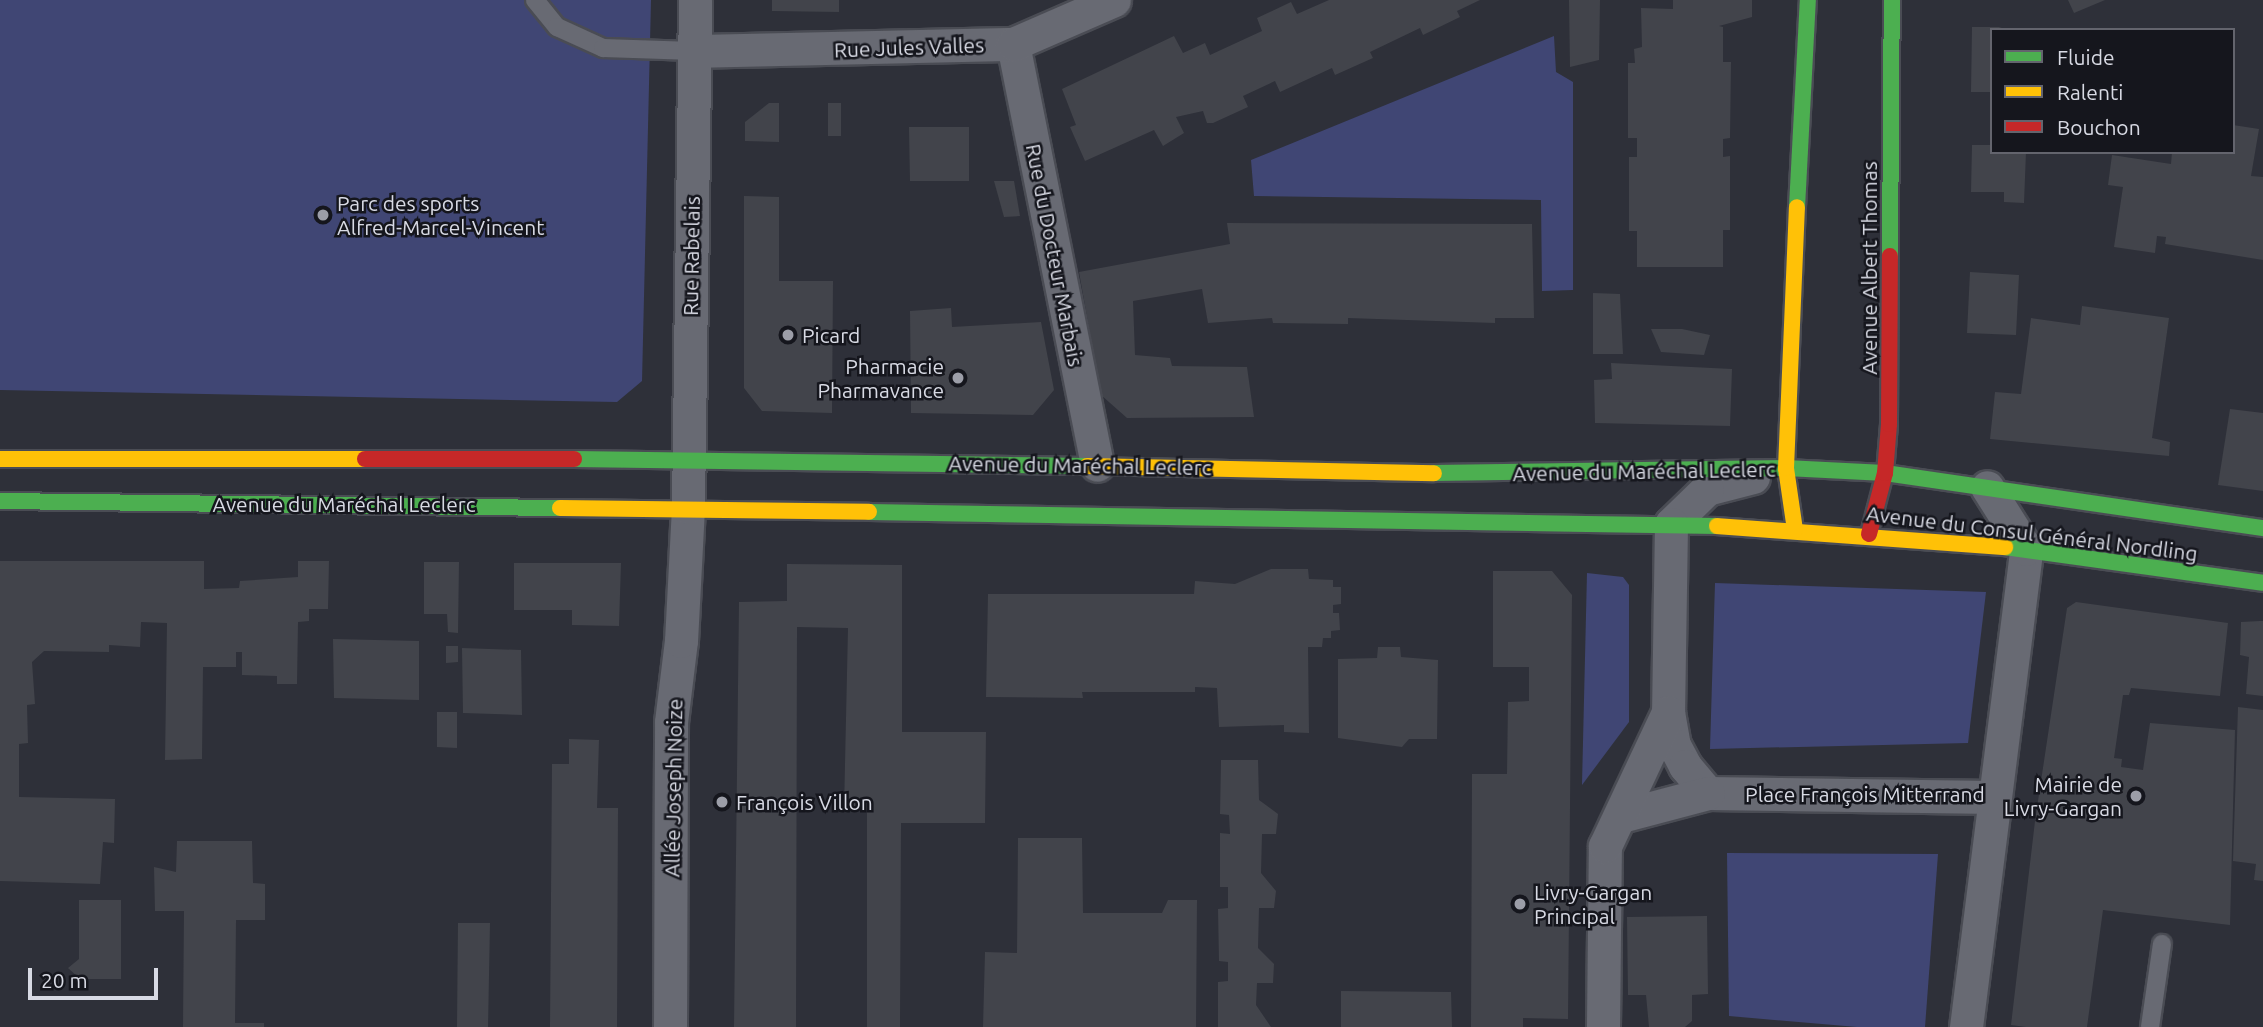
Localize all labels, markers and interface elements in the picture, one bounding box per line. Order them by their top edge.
legend [1990,28,2235,154]
street label: Rue Jules Valles [833,32,985,62]
text: Fluide [2057,45,2115,69]
text: Ralenti [2057,80,2123,104]
text: Bouchon [2057,115,2141,139]
street label: Rue du Docteur Marbais [1021,142,1089,368]
street label: Avenue Albert Thomas [1856,161,1882,375]
place label: Parc des sports Alfred-Marcel-Vincent [337,190,544,240]
street label: Rue Rabelais [677,196,705,316]
marker: Parc des sports Alfred-Marcel-Vincent [315,207,331,223]
place label: Picard [802,322,860,348]
marker: Picard [780,327,796,343]
place label: Pharmacie Pharmavance [817,353,944,403]
marker: Pharmacie Pharmavance [950,370,966,386]
street label: Avenue du Maréchal Leclerc [948,450,1212,480]
street label: Avenue du Maréchal Leclerc [1512,456,1776,486]
street label: Avenue du Maréchal Leclerc [213,491,475,517]
street label: Avenue du Consul Général Nordling [1865,500,2199,566]
street label: Allée Joseph Noize [659,699,687,877]
place label: Mairie de Livry-Gargan [2004,771,2122,821]
street label: Place François Mitterrand [1745,781,1985,807]
marker: Mairie de Livry-Gargan [2128,788,2144,804]
place label: François Villon [736,789,873,815]
marker: François Villon [714,794,730,810]
place label: Livry-Gargan Principal [1534,879,1652,929]
marker: Livry-Gargan Principal [1512,896,1528,912]
scale bar [32,954,161,998]
text: 20 m [41,968,88,992]

